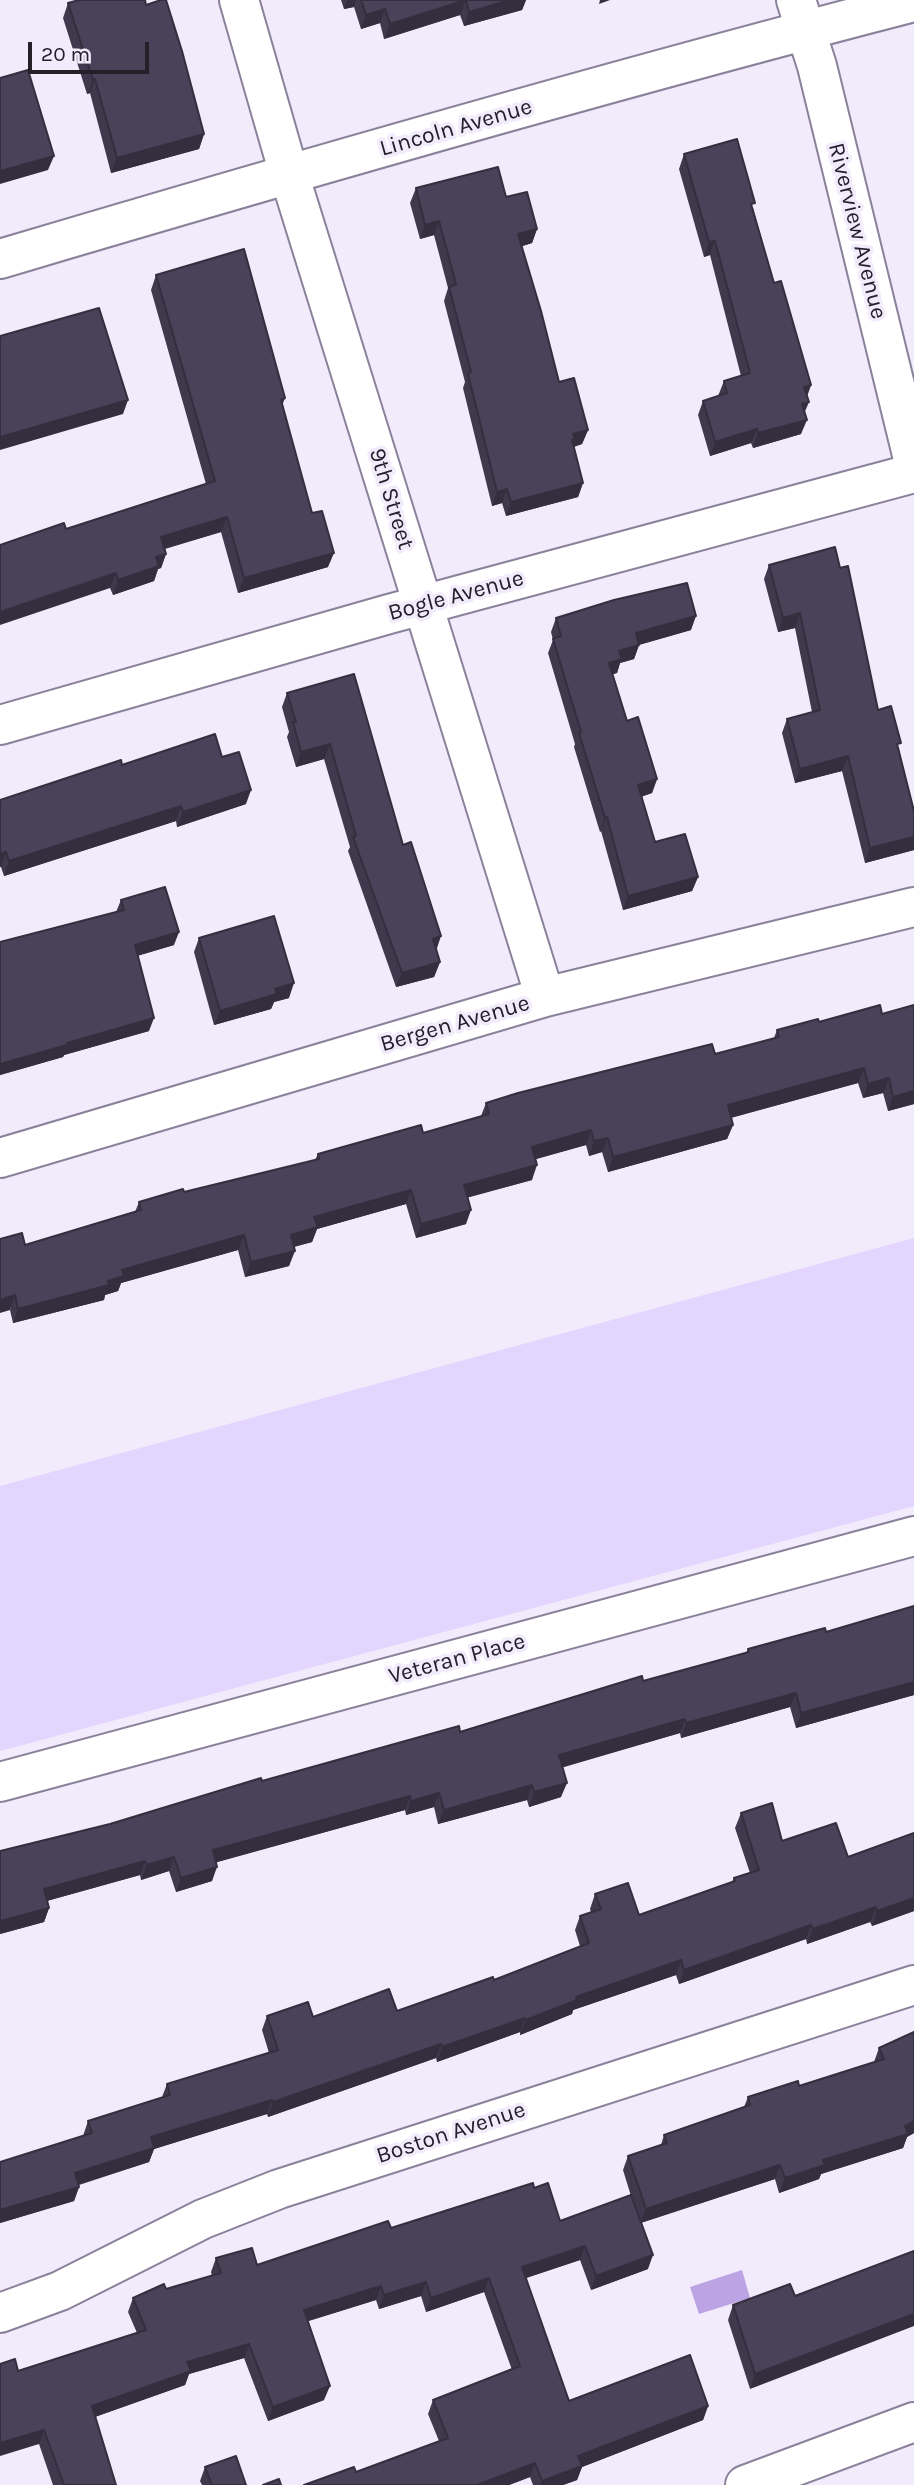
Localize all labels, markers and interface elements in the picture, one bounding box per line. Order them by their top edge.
scale bar [32,28,152,72]
text: 20 m [41,42,90,66]
street label: Lincoln Avenue [377,93,535,163]
street label: Riverview Avenue [822,140,892,322]
street label: 9th Street [363,445,419,553]
street label: Bogle Avenue [385,565,527,627]
street label: Bergen Avenue [377,990,533,1058]
street label: Veteran Place [386,1628,528,1690]
street label: Boston Avenue [373,2096,529,2170]

